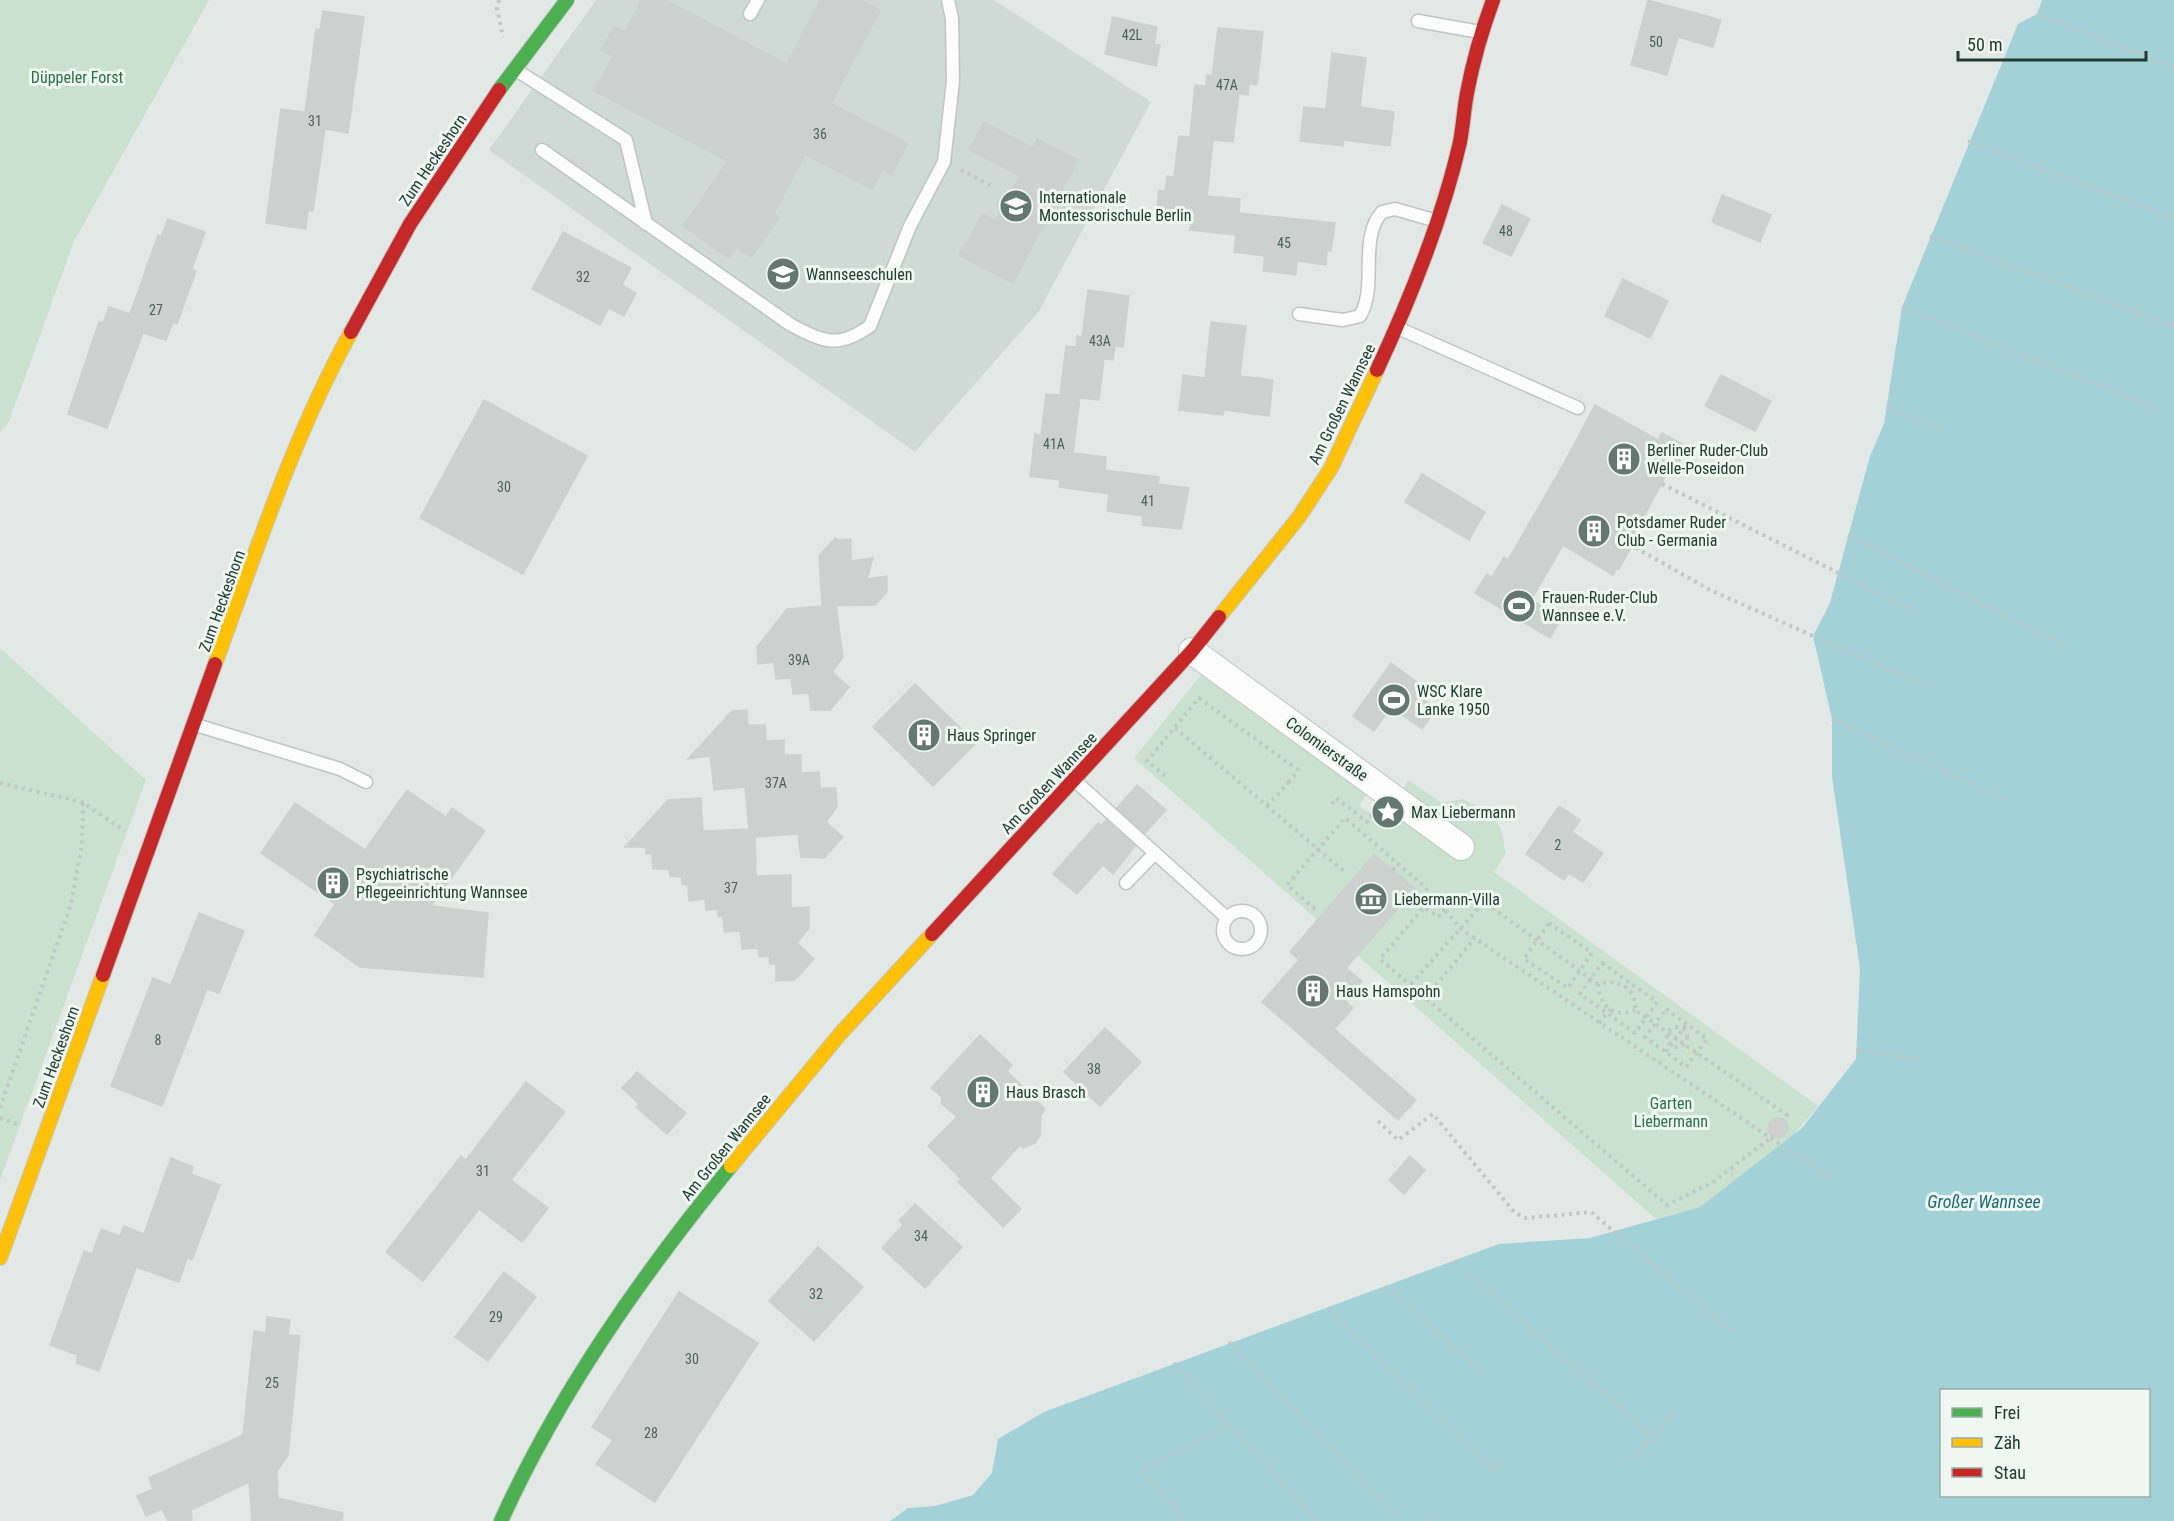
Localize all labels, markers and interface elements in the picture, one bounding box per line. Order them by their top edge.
scale bar [1958,24,2146,62]
house number: 42L [1122,27,1143,43]
house number: 50 [1649,34,1663,50]
text: 50 m [1967,34,2002,55]
park label: Düppeler Forst [31,68,123,87]
house number: 47A [1216,77,1238,93]
street label: Zum Heckeshorn [395,110,471,210]
house number: 31 [308,113,322,129]
house number: 36 [813,126,827,142]
school or university icon: Internationale Montessorischule Berlin [998,188,1034,224]
place label: Internationale Montessorischule Berlin [1039,188,1191,225]
house number: 48 [1499,223,1513,239]
house number: 45 [1277,235,1291,251]
school or university icon: Wannseeschulen [765,256,801,292]
place label: Wannseeschulen [806,265,912,284]
house number: 32 [576,269,590,285]
house number: 27 [149,302,163,318]
house number: 43A [1089,333,1111,349]
street label: Am Großen Wannsee [1305,341,1379,467]
house number: 41A [1043,436,1065,452]
building icon: Berliner Ruder-Club Welle-Poseidon [1606,441,1642,477]
place label: Berliner Ruder-Club Welle-Poseidon [1647,441,1768,478]
house number: 30 [497,479,511,495]
house number: 41 [1141,493,1155,509]
building icon: Potsdamer Ruder Club - Germania [1576,513,1612,549]
place label: Potsdamer Ruder Club - Germania [1617,513,1726,550]
street label: Zum Heckeshorn [195,548,249,654]
sports icon: Frauen-Ruder-Club Wannsee e.V. [1501,588,1537,624]
place label: Frauen-Ruder-Club Wannsee e.V. [1542,588,1658,625]
house number: 39A [788,652,810,668]
sports icon: WSC Klare Lanke 1950 [1376,682,1412,718]
place label: WSC Klare Lanke 1950 [1417,682,1490,719]
street label: Colomierstraße [1282,713,1372,785]
building icon: Haus Springer [906,717,942,753]
place label: Haus Springer [947,726,1036,745]
street label: Am Großen Wannsee [997,728,1101,838]
house number: 37A [765,775,787,791]
place icon: Max Liebermann [1370,794,1406,830]
place label: Max Liebermann [1411,803,1516,822]
house number: 2 [1555,837,1562,853]
building icon: Psychiatrische Pflegeeinrichtung Wannsee [315,865,351,901]
place label: Psychiatrische Pflegeeinrichtung Wannsee [356,865,528,902]
house number: 37 [724,880,738,896]
museum icon: Liebermann-Villa [1353,881,1389,917]
place label: Liebermann-Villa [1394,890,1500,909]
building icon: Haus Hamspohn [1295,973,1331,1009]
place label: Haus Hamspohn [1336,982,1441,1001]
street label: Zum Heckeshorn [29,1004,83,1110]
house number: 8 [155,1032,162,1048]
house number: 38 [1087,1061,1101,1077]
building icon: Haus Brasch [965,1074,1001,1110]
place label: Haus Brasch [1006,1083,1086,1102]
street label: Am Großen Wannsee [677,1090,775,1204]
park label: Garten Liebermann [1634,1094,1708,1131]
house number: 31 [476,1163,490,1179]
water label: Großer Wannsee [1927,1191,2041,1212]
house number: 34 [914,1228,928,1244]
house number: 32 [809,1286,823,1302]
house number: 29 [489,1309,503,1325]
house number: 30 [685,1351,699,1367]
house number: 25 [265,1375,279,1391]
legend [1940,1389,2150,1497]
text: Frei [1994,1402,2020,1423]
house number: 28 [644,1425,658,1441]
text: Zäh [1994,1432,2021,1453]
text: Stau [1994,1462,2026,1483]

